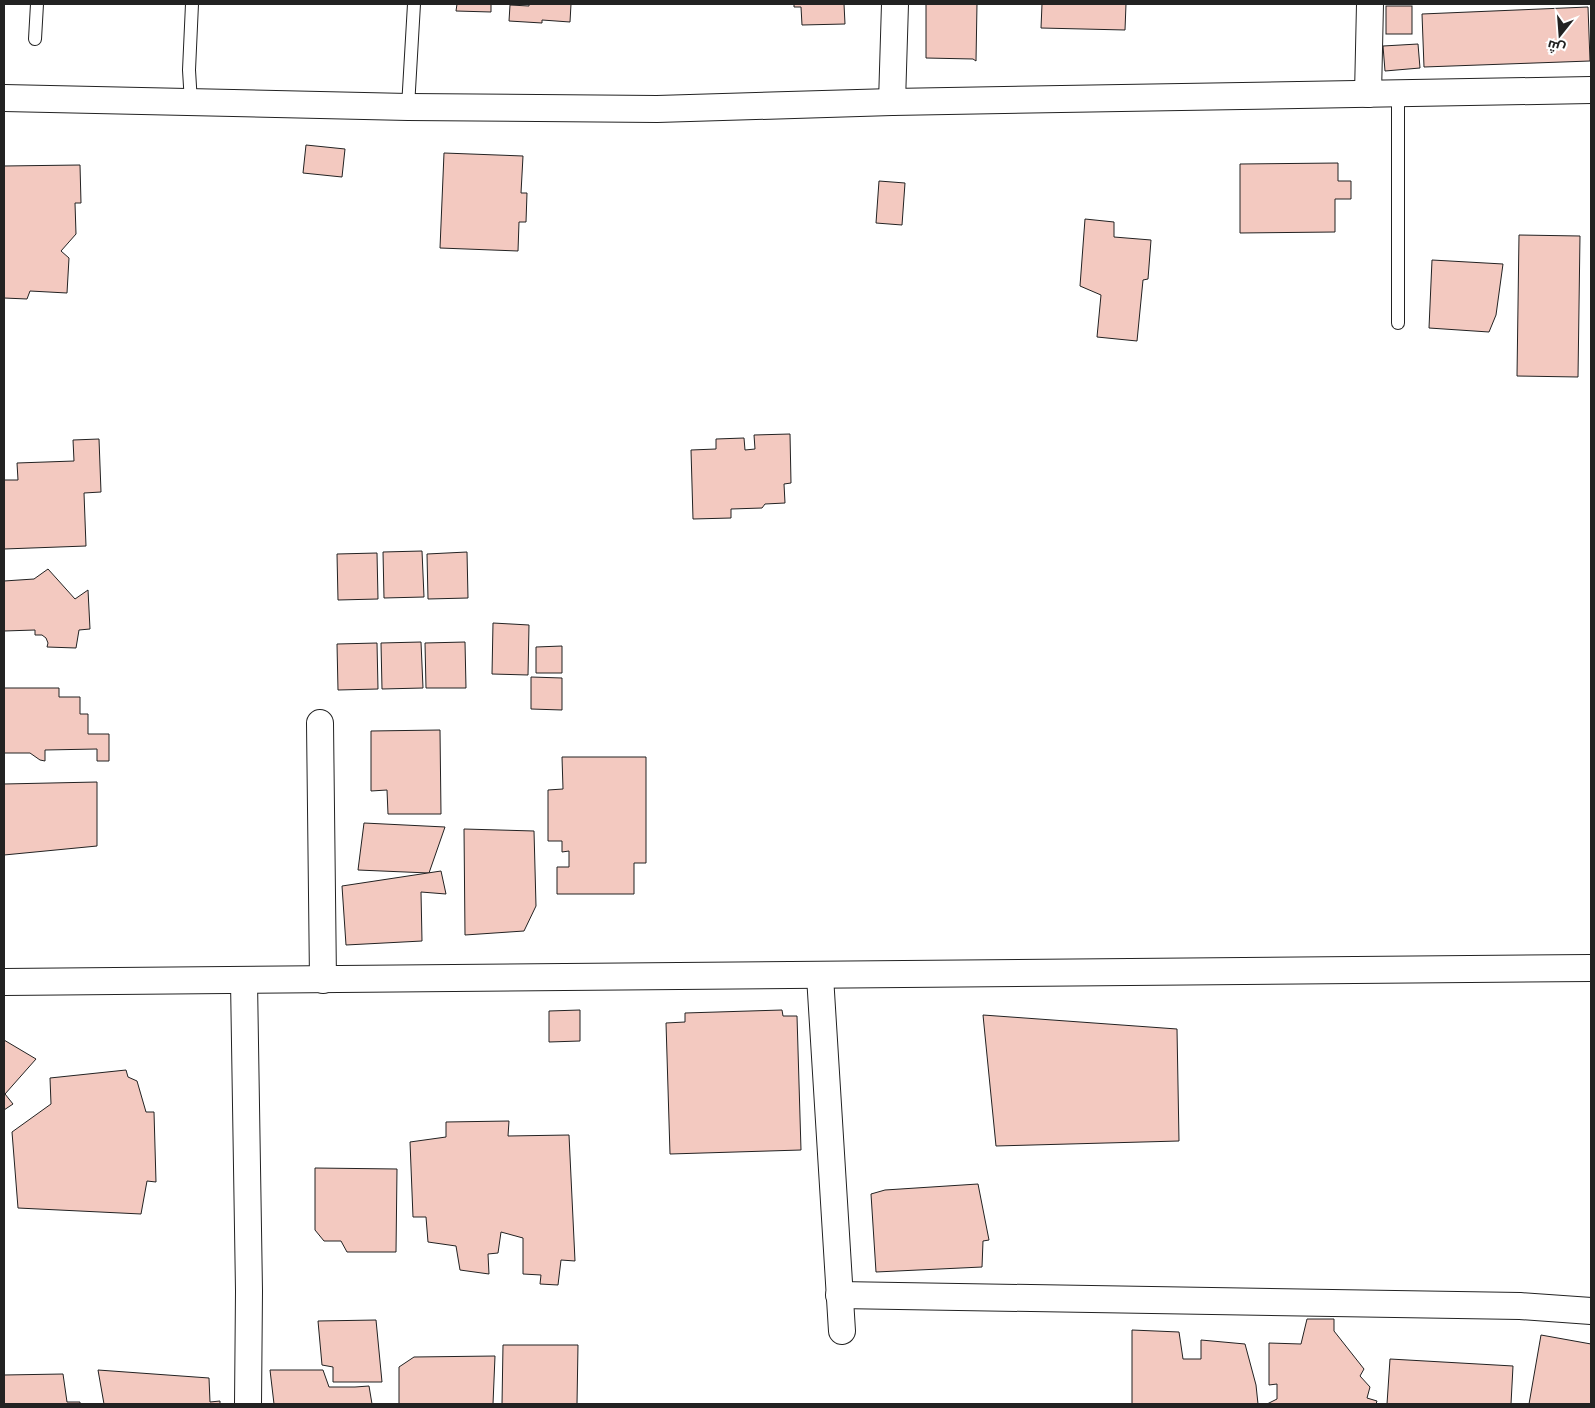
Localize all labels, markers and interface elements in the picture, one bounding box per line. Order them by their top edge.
north arrow [1535,10,1585,60]
text: ش [1545,36,1567,60]

